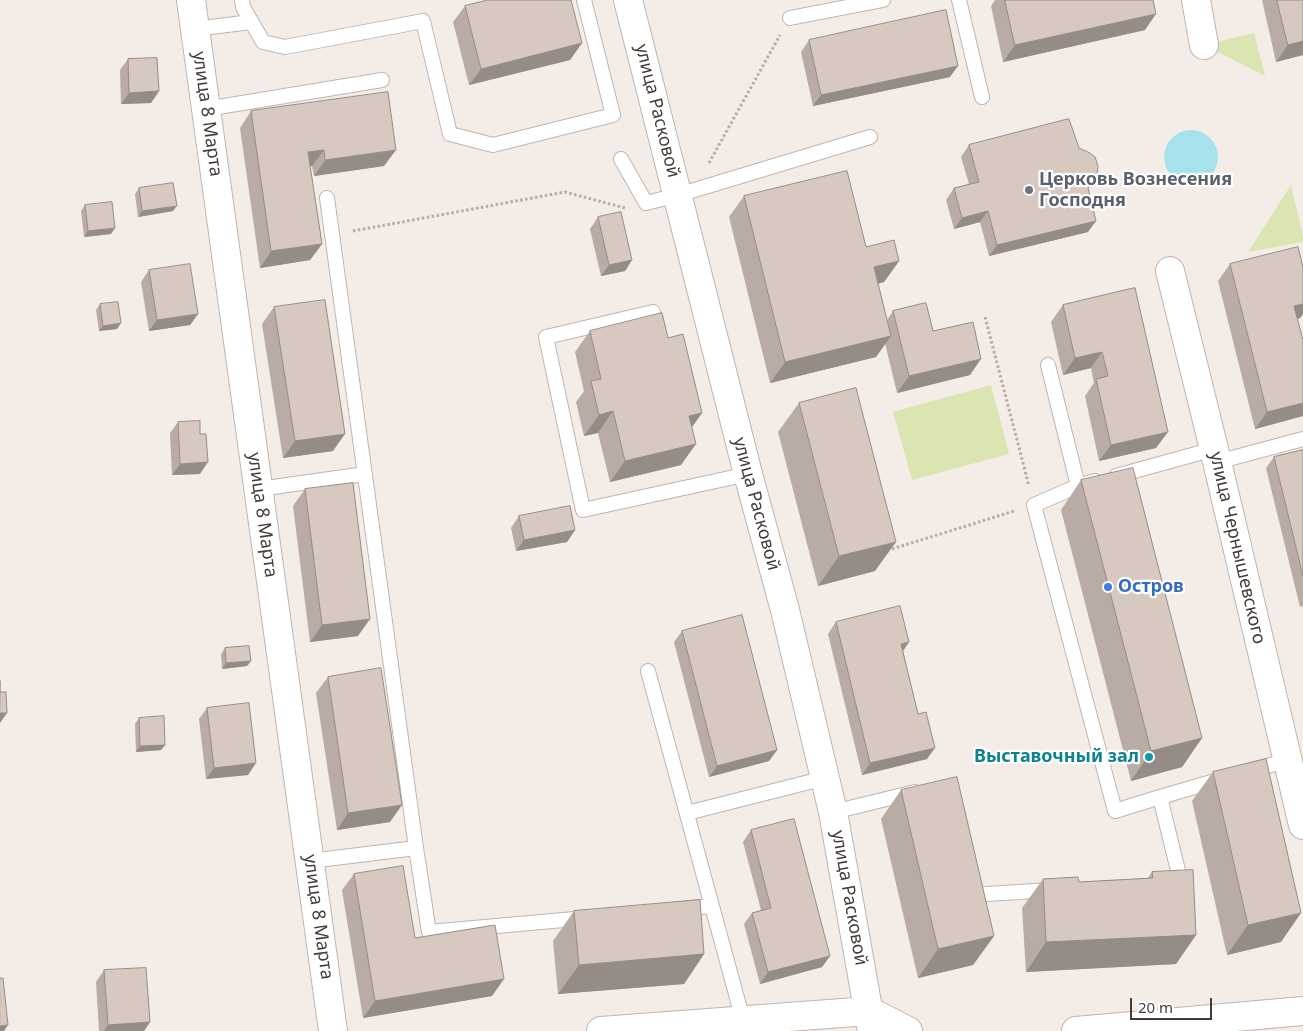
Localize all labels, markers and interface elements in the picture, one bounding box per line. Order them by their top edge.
street label: улица Расковой [630,42,684,180]
street label: улица 8 Марта [188,50,226,178]
place label: Церковь Вознесения Господня [1039,169,1232,212]
marker: Церковь Вознесения Господня [1023,184,1035,196]
street label: улица Расковой [728,435,784,573]
street label: улица Чернышевского [1204,450,1270,646]
street label: улица 8 Марта [243,451,281,579]
place label: Остров [1118,576,1184,598]
marker: Остров [1102,581,1114,593]
place label: Выставочный зал [974,746,1139,768]
marker: Выставочный зал [1143,751,1155,763]
street label: улица Расковой [826,829,872,967]
street label: улица 8 Марта [299,853,337,981]
scale bar [1133,988,1216,1020]
text: 20 m [1138,997,1173,1017]

